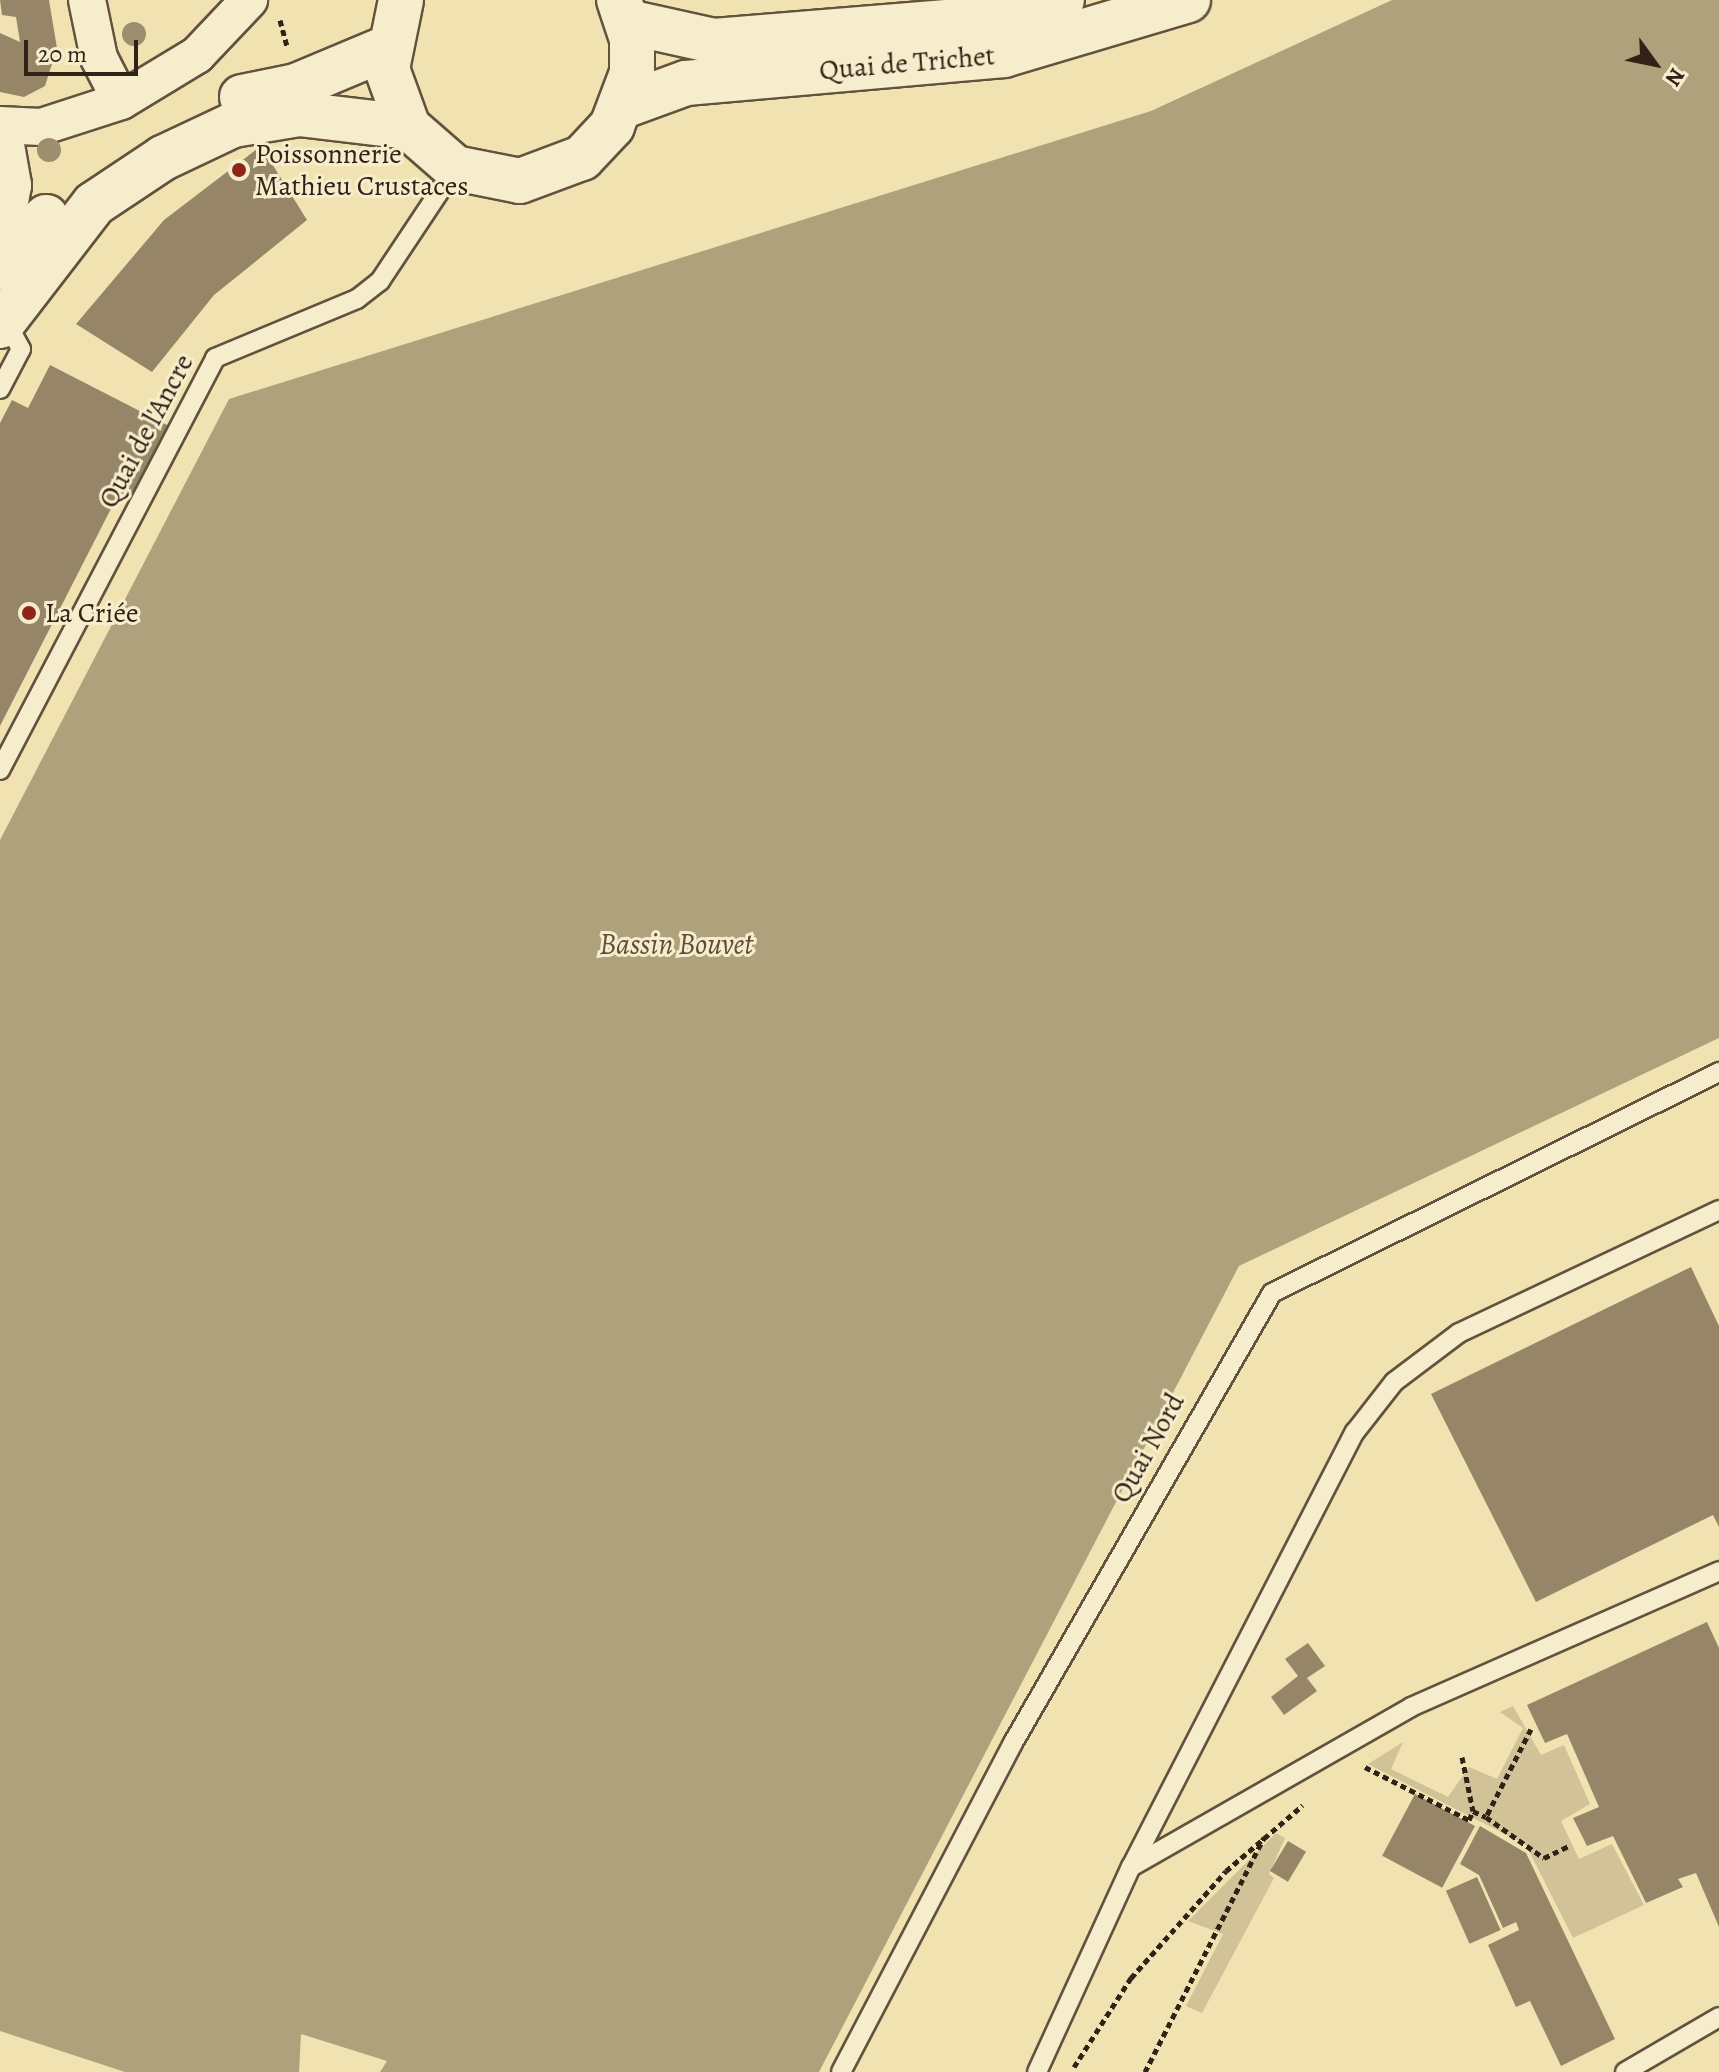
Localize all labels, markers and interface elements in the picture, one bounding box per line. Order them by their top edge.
scale bar [28,24,142,74]
north arrow [1615,24,1695,104]
text: 20 m [38,38,87,70]
street label: Quai de Trichet [818,39,996,87]
text: N [1658,62,1692,92]
place label: Poissonnerie Mathieu Crustaces [255,137,468,203]
marker: Poissonnerie Mathieu Crustaces [230,161,248,179]
street label: Quai de l'Ancre [91,348,201,514]
place label: La Criée [45,596,138,630]
marker: La Criée [20,604,38,622]
water label: Bassin Bouvet [599,926,753,962]
street label: Quai Nord [1104,1387,1192,1509]

